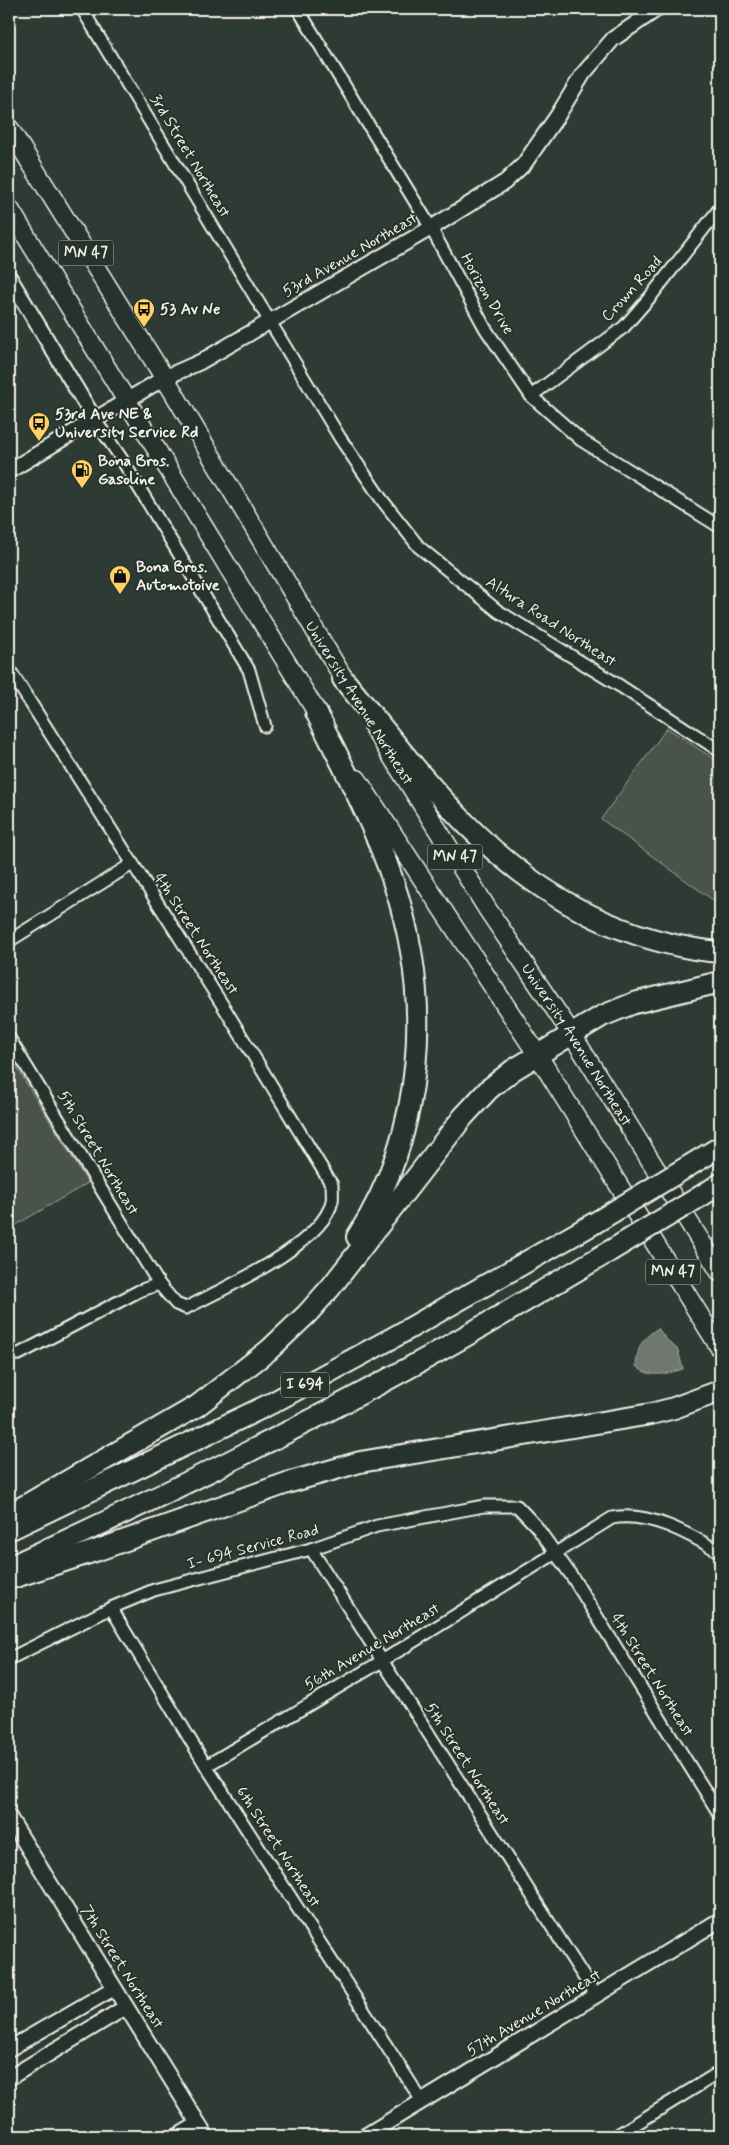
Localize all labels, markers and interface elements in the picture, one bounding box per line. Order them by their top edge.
street label: 3rd Street Northeast [145,91,235,221]
street label: 53rd Avenue Northeast [279,208,421,302]
road number: MN 47 [58,240,114,266]
street label: Horizon Drive [455,249,519,339]
street label: Crown Road [597,252,667,326]
bus stop icon: 53 Av Ne [132,297,156,328]
place label: 53 Av Ne [160,299,220,320]
place label: 53rd Ave NE & University Service Rd [55,404,198,443]
bus stop icon: 53rd Ave NE & University Service Rd [27,411,51,442]
place label: Bona Bros. Gasoline [98,451,169,490]
fuel station icon: Bona Bros. Gasoline [70,458,94,489]
place label: Bona Bros. Automotoive [136,557,220,596]
shop icon: Bona Bros. Automotoive [108,564,132,595]
street label: Altura Road Northeast [482,572,620,672]
street label: University Avenue Northeast [300,617,418,789]
road number: MN 47 [428,844,482,870]
street label: 4th Street Northeast [149,869,243,999]
street label: University Avenue Northeast [516,959,637,1130]
street label: 5th Street Northeast [52,1087,144,1219]
road number: MN 47 [646,1260,700,1284]
road number: I 694 [281,1372,329,1398]
street label: I- 694 Service Road [185,1519,321,1575]
street label: 56th Avenue Northeast [300,1598,444,1696]
street label: 4th Street Northeast [606,1609,698,1741]
street label: 5th Street Northeast [420,1699,514,1829]
street label: 6th Street Northeast [231,1782,325,1912]
street label: 7th Street Northeast [75,1901,169,2033]
street label: 57th Avenue Northeast [463,1964,605,2062]

